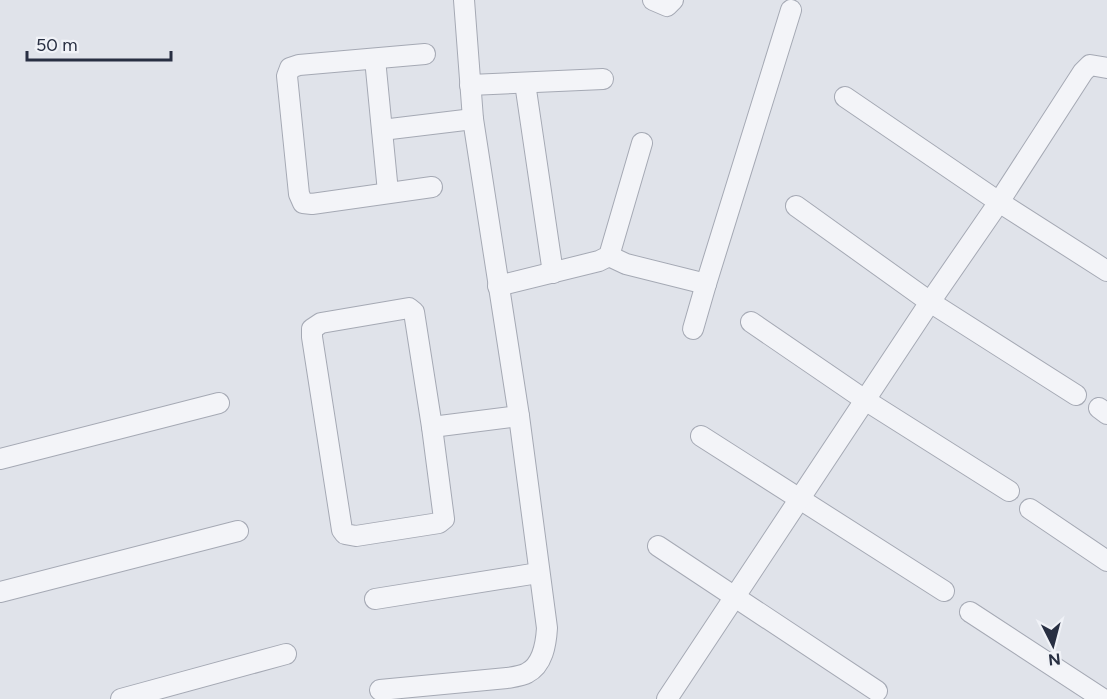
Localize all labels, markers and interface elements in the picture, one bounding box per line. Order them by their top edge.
scale bar [27,24,171,62]
text: 50 m [36,34,78,56]
north arrow [1023,615,1083,675]
text: N [1047,649,1062,670]

